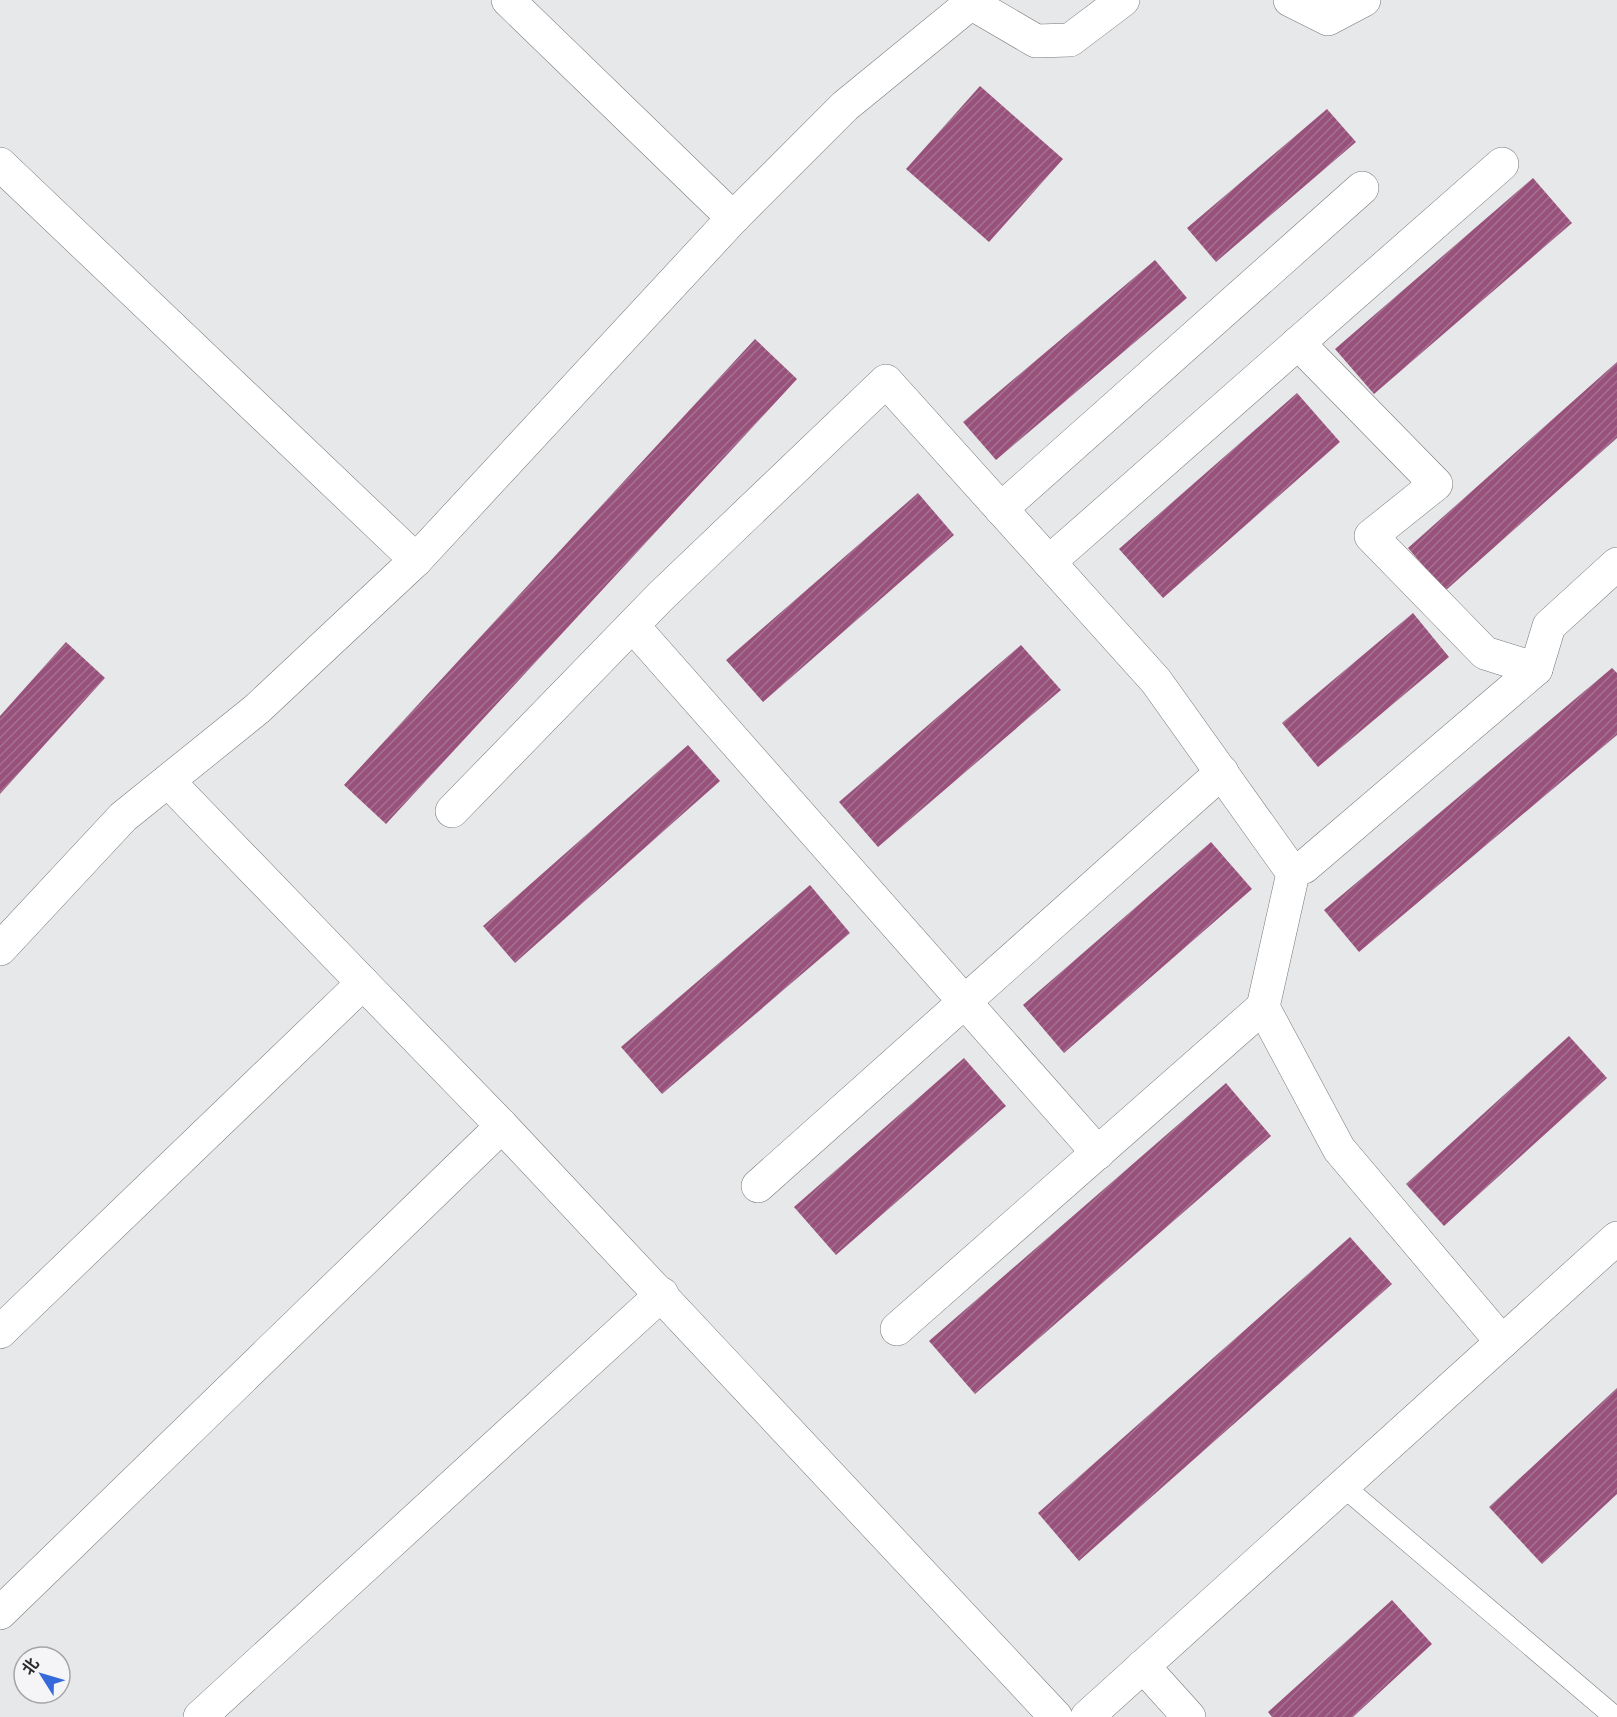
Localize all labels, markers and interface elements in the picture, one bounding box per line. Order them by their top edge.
north arrow [12,1645,72,1705]
text: 北 [18,1654,43,1678]

